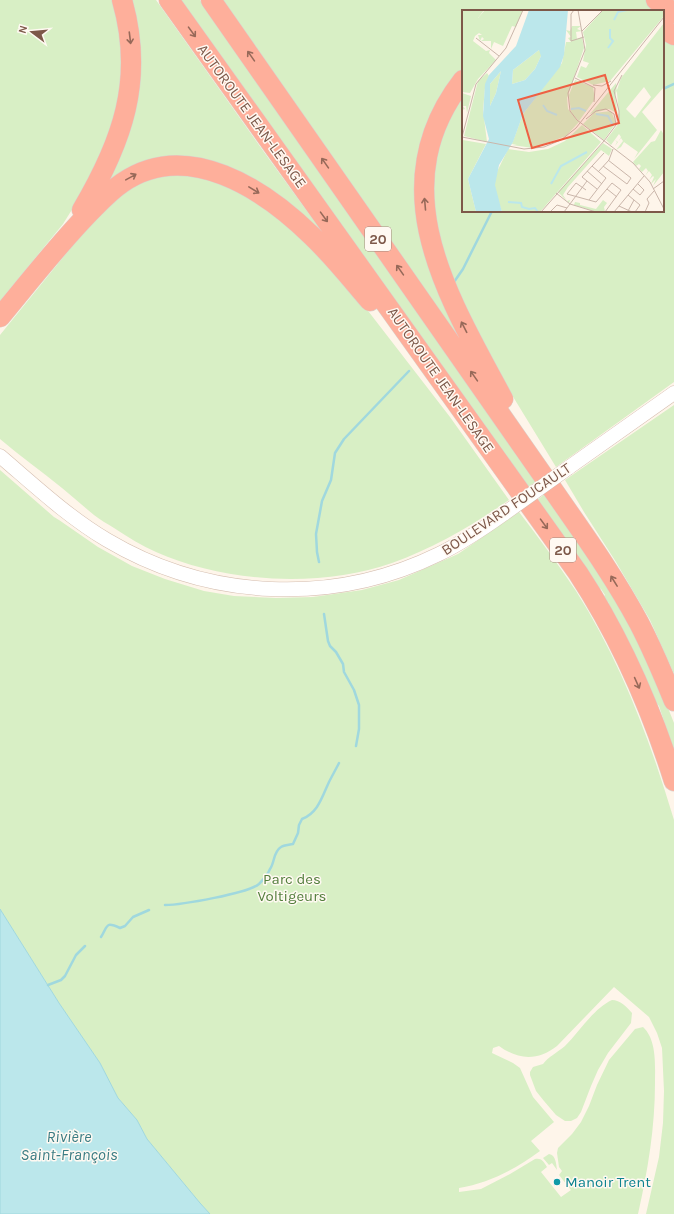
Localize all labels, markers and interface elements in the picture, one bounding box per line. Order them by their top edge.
inset map [462,10,664,212]
north arrow [12,12,52,52]
text: N [16,24,30,35]
one-way arrow [188,26,196,37]
one-way arrow [126,31,134,44]
street label: AUTOROUTE JEAN-LESAGE [194,40,310,192]
one-way arrow [247,51,255,62]
one-way arrow [321,158,329,169]
one-way arrow [125,173,137,181]
one-way arrow [248,186,259,194]
one-way arrow [421,197,428,210]
one-way arrow [320,211,329,222]
road number: 20 [365,227,391,251]
one-way arrow [395,264,404,275]
street label: AUTOROUTE JEAN-LESAGE [384,304,498,456]
one-way arrow [460,321,467,333]
one-way arrow [470,371,478,382]
street label: BOULEVARD FOUCAULT [438,459,575,559]
one-way arrow [540,518,548,529]
road number: 20 [550,538,576,562]
one-way arrow [609,575,617,587]
one-way arrow [634,677,641,689]
park label: Parc des Voltigeurs [257,870,327,905]
water label: Rivière Saint-François [20,1127,118,1164]
place label: Manoir Trent [565,1173,651,1191]
marker: Manoir Trent [552,1177,562,1187]

